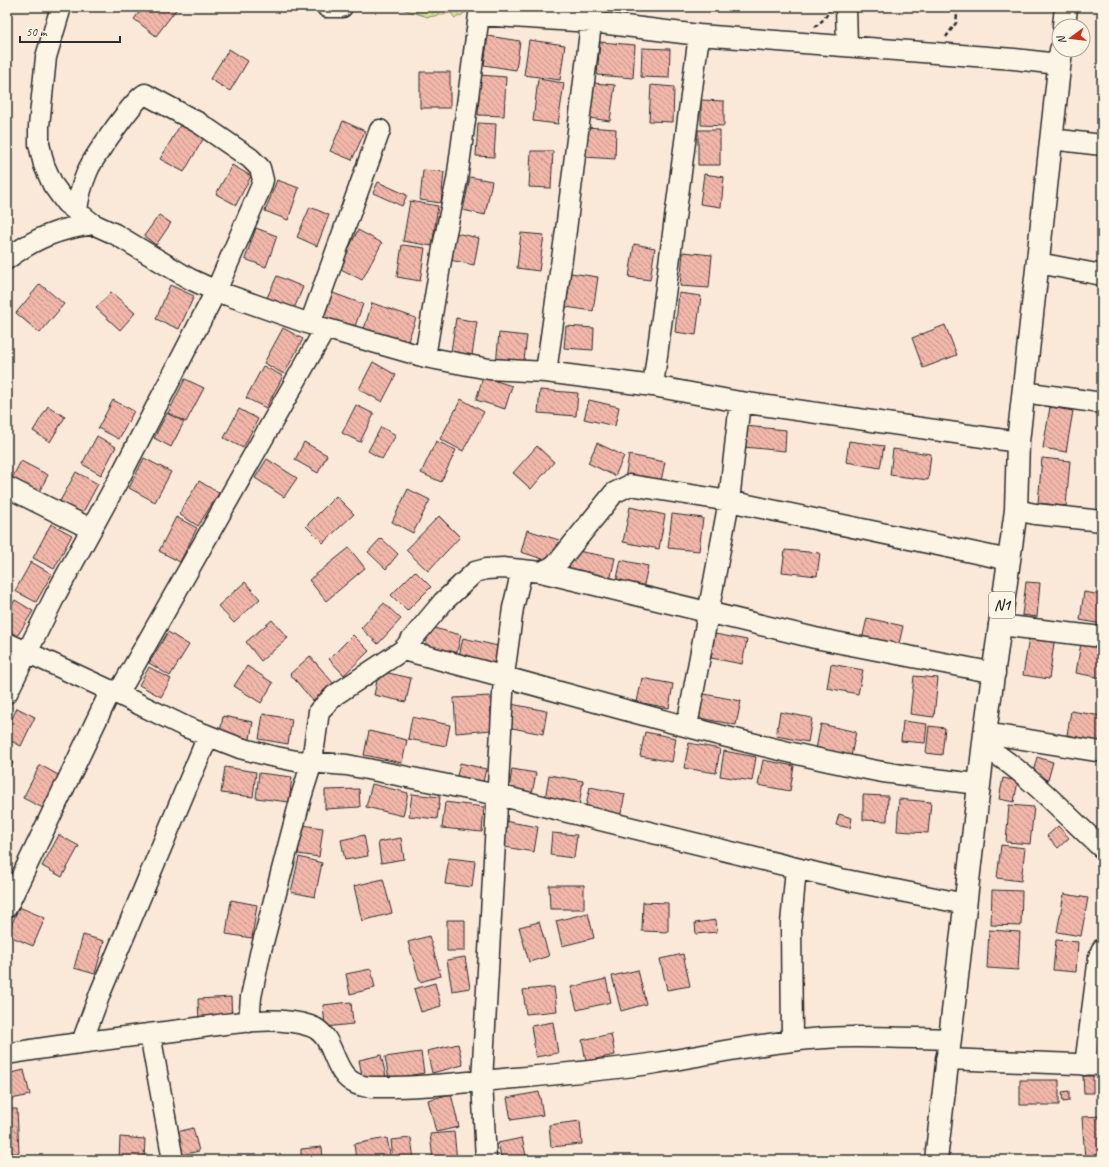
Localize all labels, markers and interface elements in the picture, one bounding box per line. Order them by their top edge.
scale bar [20,18,120,44]
north arrow [1051,18,1091,58]
text: 50 m [26,24,48,40]
text: N [1053,33,1069,46]
road number: N1 [989,592,1015,618]

